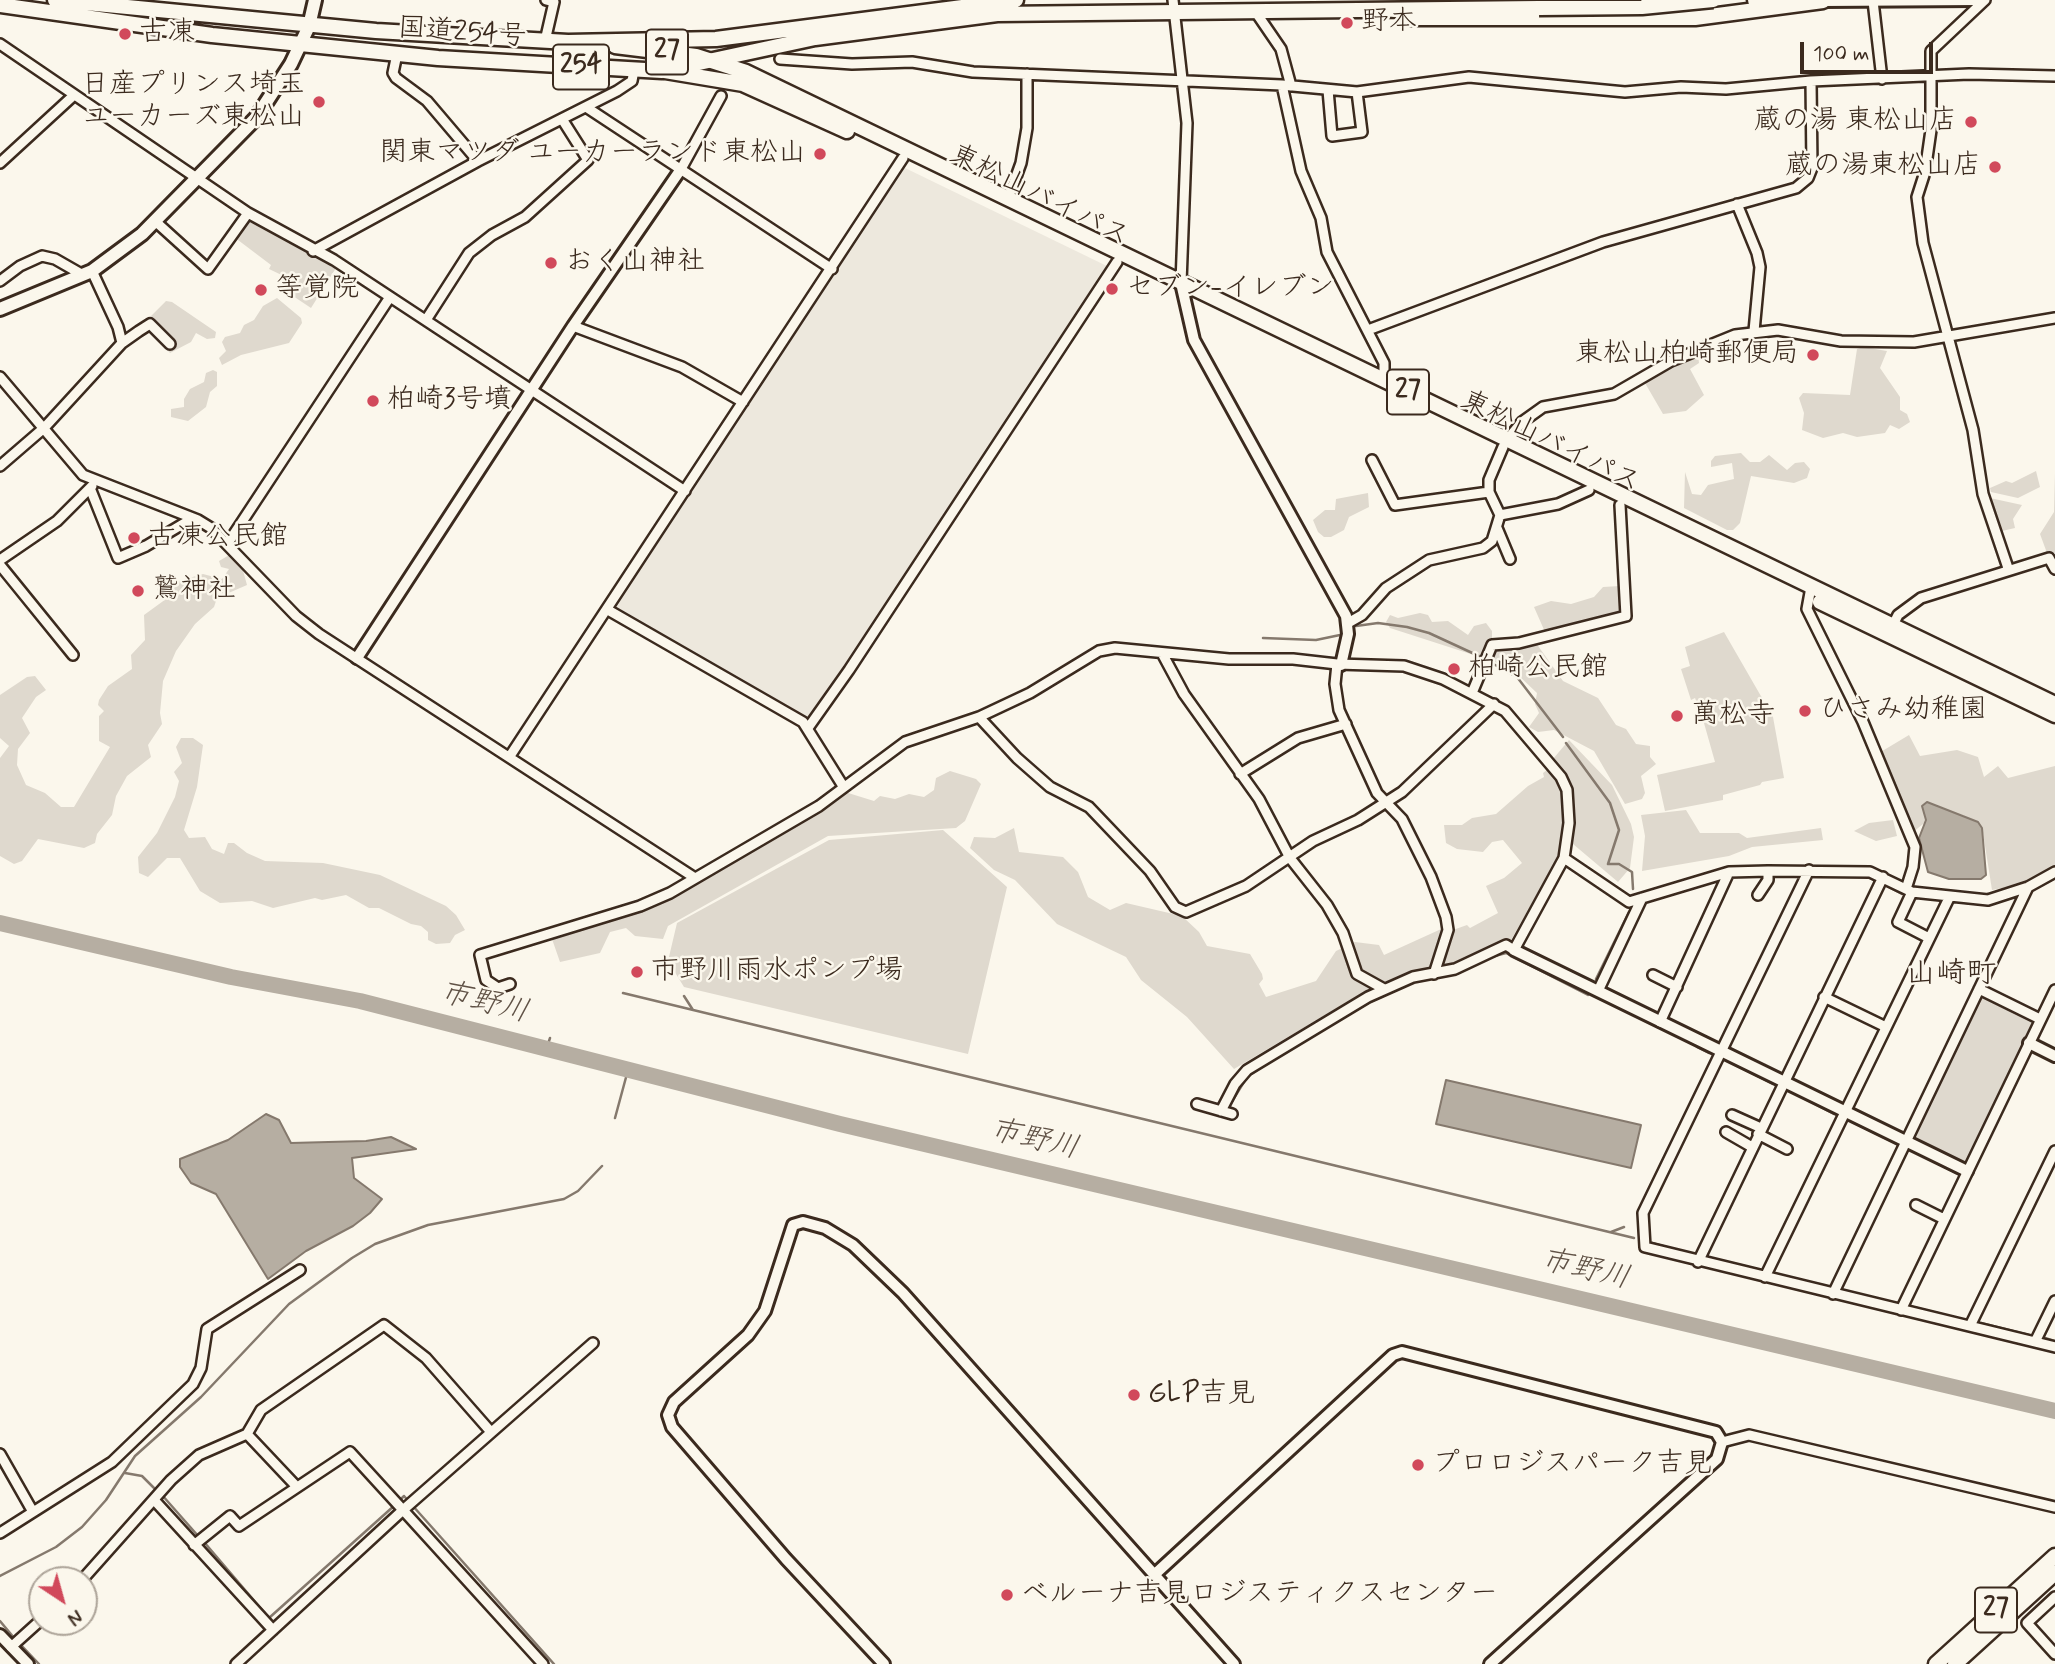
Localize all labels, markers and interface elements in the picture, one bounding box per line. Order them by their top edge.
place label: 野本 [1361,6,1417,40]
street label: 国道254号 [396,13,528,55]
marker: 野本 [1339,15,1355,31]
place label: 古凍 [139,17,195,51]
marker: 古凍 [117,26,133,42]
scale bar [1803,28,1936,72]
road number: 27 [646,30,688,74]
text: 100 m [1813,40,1869,68]
road number: 254 [553,44,609,90]
place label: 日産プリンス埼玉 ユーカーズ東松山 [81,69,305,135]
marker: 日産プリンス埼玉 ユーカーズ東松山 [311,94,327,110]
place label: 蔵の湯 東松山店 [1753,105,1957,139]
marker: 蔵の湯 東松山店 [1963,114,1979,130]
place label: 関東マツダ ユーカーランド東松山 [380,137,806,171]
street label: 東松山バイパス [944,139,1134,255]
marker: 関東マツダ ユーカーランド東松山 [812,146,828,162]
place label: 蔵の湯東松山店 [1785,150,1981,184]
marker: 蔵の湯東松山店 [1987,159,2003,175]
place label: おく山神社 [565,246,705,280]
marker: おく山神社 [543,255,559,271]
place label: セブン-イレブン [1126,272,1335,306]
place label: 等覚院 [275,273,359,307]
marker: セブン-イレブン [1104,281,1120,297]
marker: 等覚院 [253,282,269,298]
place label: 東松山柏崎郵便局 [1575,338,1799,372]
marker: 東松山柏崎郵便局 [1805,347,1821,363]
road number: 27 [1387,370,1429,414]
place label: 柏崎3号墳 [387,384,512,418]
street label: 東松山バイパス [1455,385,1645,501]
marker: 柏崎3号墳 [365,393,381,409]
place label: 古凍公民館 [148,521,288,555]
marker: 古凍公民館 [126,530,142,546]
place label: 鷲神社 [152,574,236,608]
marker: 鷲神社 [130,583,146,599]
place label: 柏崎公民館 [1468,652,1608,686]
marker: 柏崎公民館 [1446,661,1462,677]
place label: ひさみ幼稚園 [1819,694,1987,728]
place label: 萬松寺 [1691,699,1775,733]
marker: ひさみ幼稚園 [1797,703,1813,719]
marker: 萬松寺 [1669,708,1685,724]
place label: 市野川雨水ポンプ場 [651,955,903,989]
district label: 山崎町 [1906,958,1996,994]
marker: 市野川雨水ポンプ場 [629,964,645,980]
water label: 市野川 [436,976,532,1032]
water label: 市野川 [986,1113,1082,1169]
water label: 市野川 [1537,1243,1633,1299]
place label: GLP吉見 [1148,1378,1255,1412]
marker: GLP吉見 [1126,1387,1142,1403]
place label: プロロジスパーク吉見 [1432,1448,1712,1482]
marker: プロロジスパーク吉見 [1410,1457,1426,1473]
north arrow [28,1566,98,1636]
place label: ベルーナ吉見ロジスティクスセンター [1021,1578,1498,1612]
marker: ベルーナ吉見ロジスティクスセンター [999,1587,1015,1603]
road number: 27 [1975,1588,2017,1632]
text: N [62,1603,87,1631]

